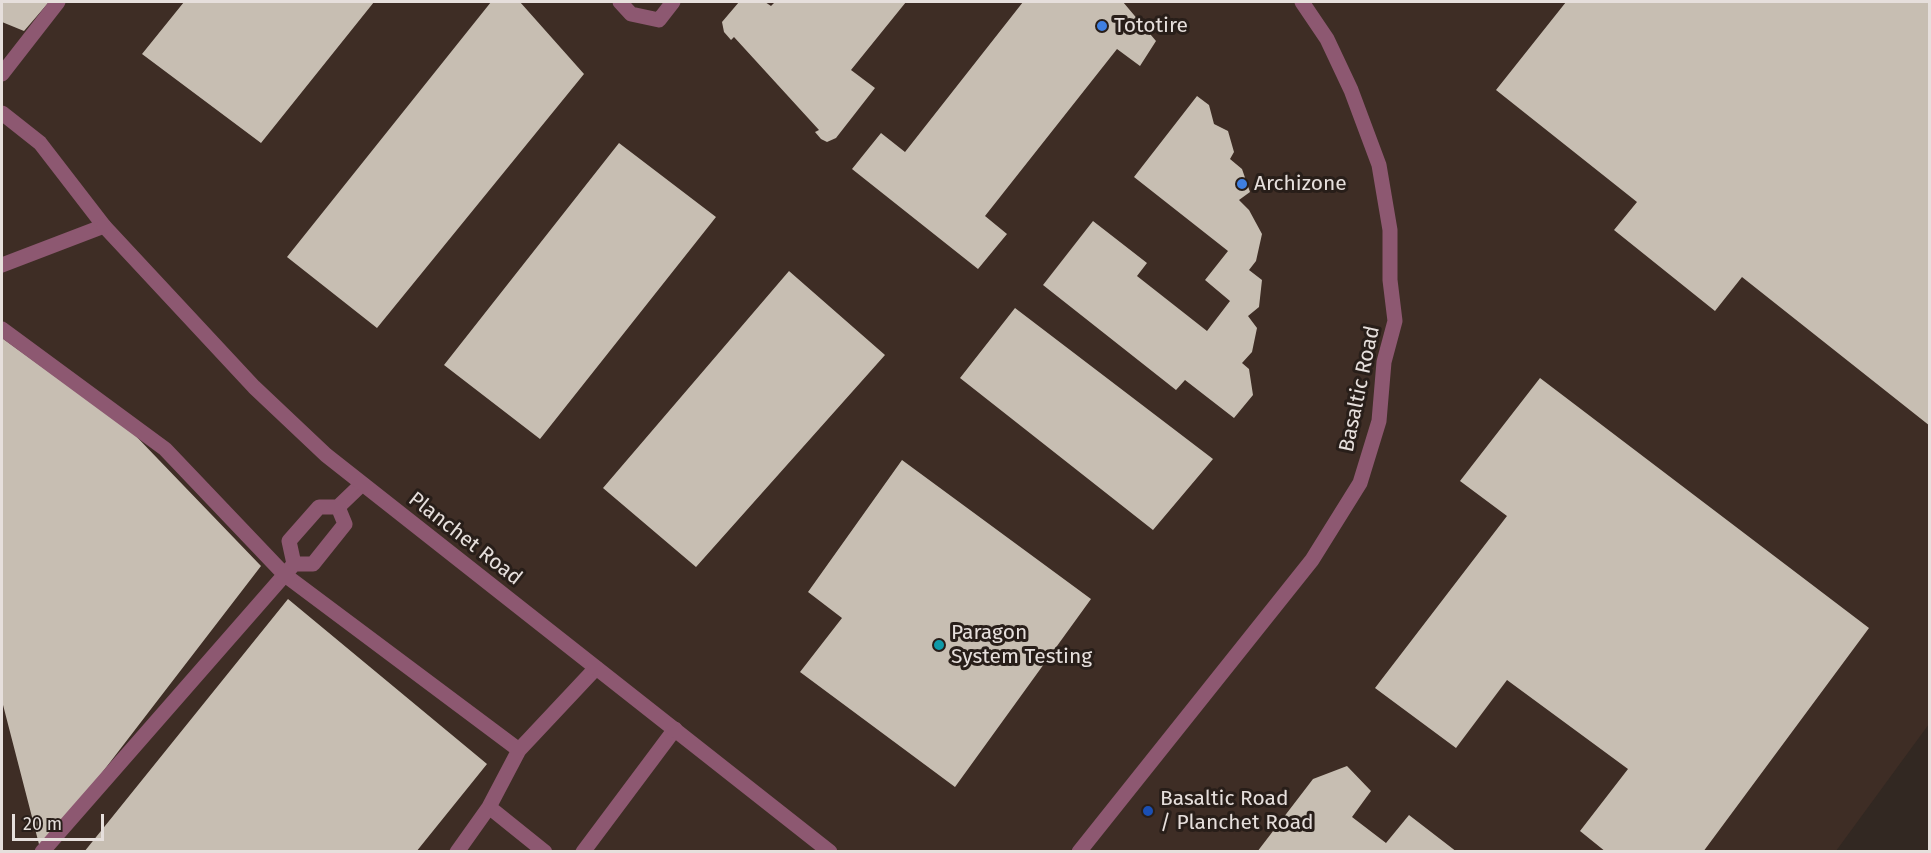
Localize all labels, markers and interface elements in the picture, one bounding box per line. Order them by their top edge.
place label: Tototire [1114,13,1188,39]
marker: Tototire [1095,19,1109,33]
place label: Archizone [1254,171,1347,197]
marker: Archizone [1235,177,1249,191]
street label: Basaltic Road [1334,324,1386,454]
street label: Planchet Road [403,487,527,591]
place label: Paragon System Testing [951,620,1092,670]
marker: Paragon System Testing [932,638,946,652]
place label: Basaltic Road / Planchet Road [1160,786,1314,836]
scale bar [15,802,106,840]
marker: Basaltic Road / Planchet Road [1141,804,1155,818]
text: 20 m [23,813,62,835]

